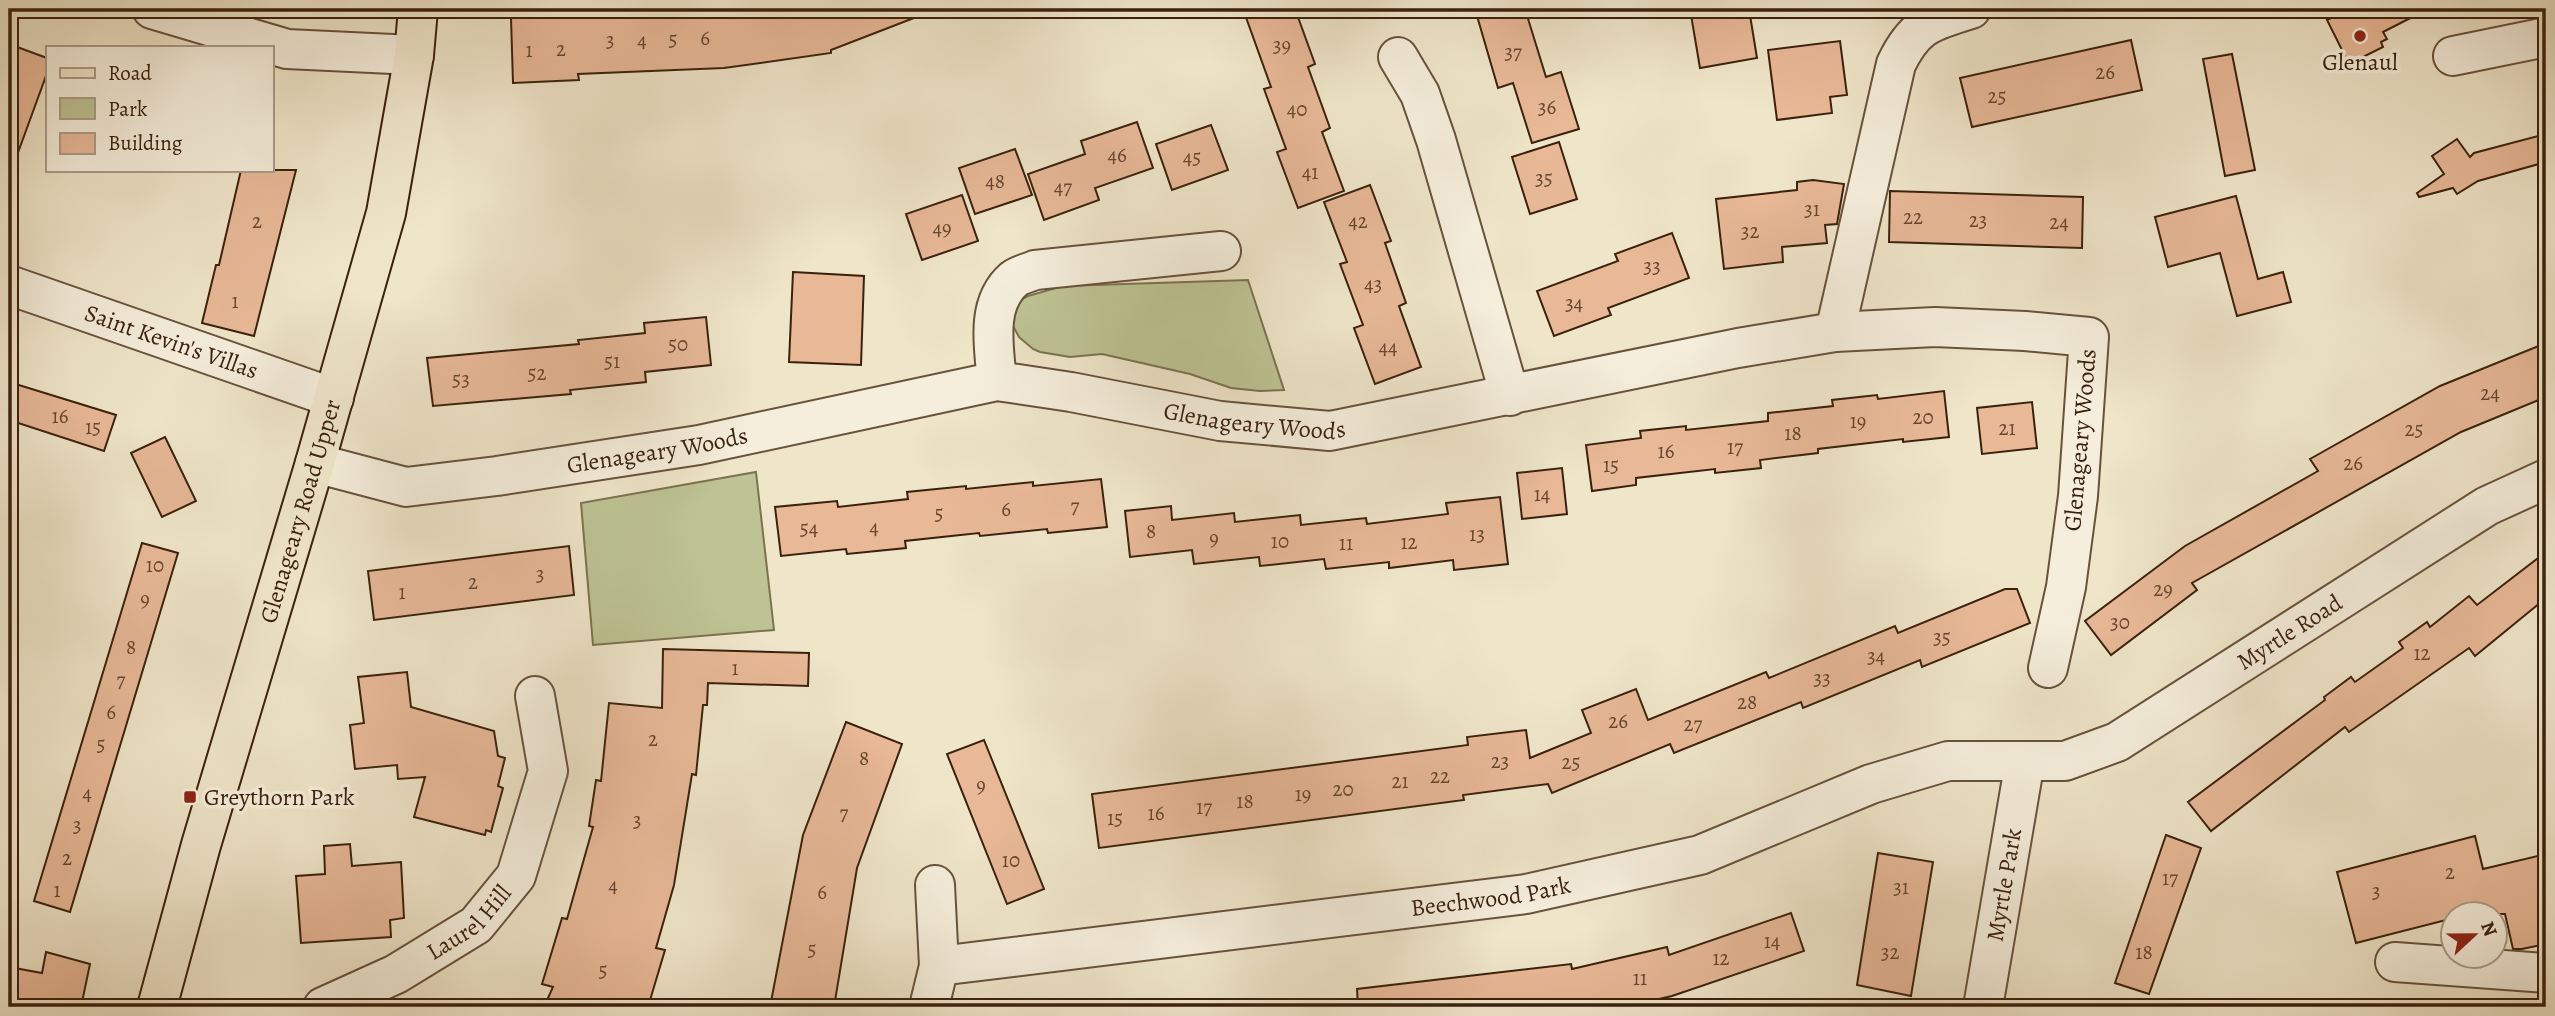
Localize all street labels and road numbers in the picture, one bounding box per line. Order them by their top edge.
street label: Saint Kevin's Villas [80,297,262,386]
street label: Glenageary Woods [2056,348,2104,532]
street label: Glenageary Woods [1161,394,1348,447]
street label: Glenageary Road Upper [252,396,348,627]
street label: Glenageary Woods [565,419,751,481]
street label: Myrtle Road [2231,587,2348,678]
street label: Myrtle Park [1978,826,2029,944]
street label: Beechwood Park [1409,868,1574,924]
street label: Laurel Hill [420,878,519,968]

